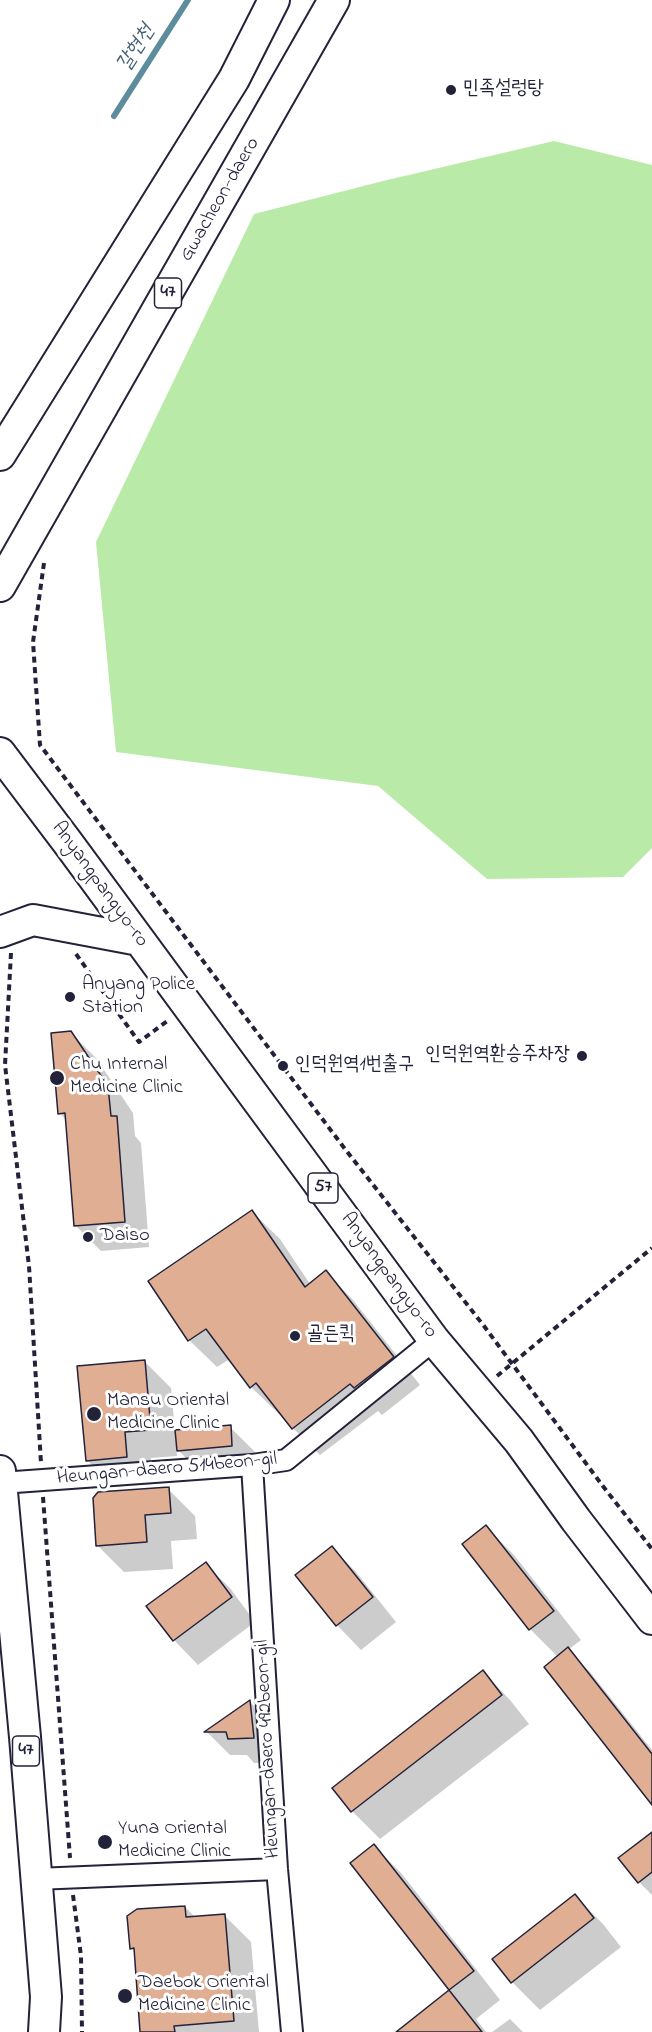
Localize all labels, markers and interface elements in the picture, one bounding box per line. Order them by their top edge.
water label: 갈현천 [113,21,161,77]
place label: 민족설렁탕 [463,78,543,102]
marker: 민족설렁탕 [444,83,458,97]
street label: Gwacheon-daero [176,134,266,266]
road number: 47 [154,278,182,308]
street label: Anyangpangyo-ro [45,817,153,953]
place label: Anyang Police Station [82,974,195,1021]
marker: Anyang Police Station [63,990,77,1004]
place label: 인덕원역환승주차장 [425,1044,570,1068]
marker: 인덕원역환승주차장 [575,1049,589,1063]
place label: Chu Internal Medicine Clinic [70,1054,183,1101]
place label: 인덕원역1번출구 [295,1054,414,1078]
marker: 인덕원역1번출구 [276,1059,290,1073]
marker: Chu Internal Medicine Clinic [48,1069,66,1087]
road number: 57 [308,1173,338,1203]
street label: Anyangpangyo-ro [334,1208,442,1344]
place label: Daiso [100,1225,150,1249]
marker: Daiso [81,1230,95,1244]
place label: 골든퀵 [307,1324,355,1348]
marker: 골든퀵 [288,1329,302,1343]
place label: Mansu Oriental Medicine Clinic [107,1390,229,1437]
marker: Mansu Oriental Medicine Clinic [85,1405,103,1423]
street label: Heungan-daero 514beon-gil [56,1448,278,1492]
street label: Heungan-daero 492beon-gil [251,1639,287,1859]
road number: 47 [12,1736,40,1766]
place label: Yuna Oriental Medicine Clinic [118,1818,231,1865]
marker: Yuna Oriental Medicine Clinic [96,1833,114,1851]
place label: Daebok Oriental Medicine Clinic [138,1972,269,2019]
marker: Daebok Oriental Medicine Clinic [116,1987,134,2005]

